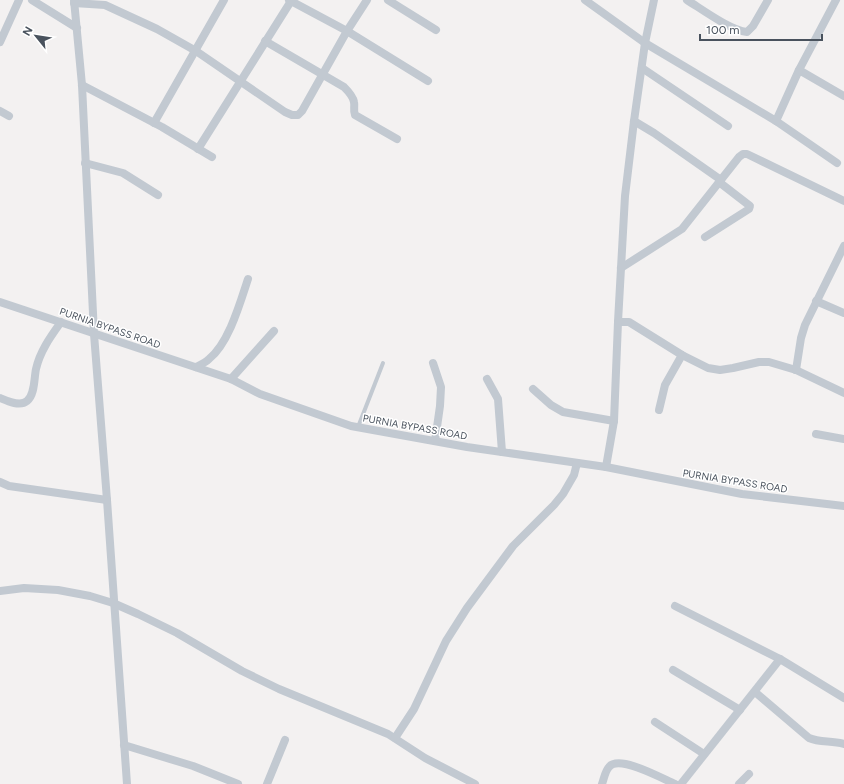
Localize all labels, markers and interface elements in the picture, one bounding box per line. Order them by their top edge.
north arrow [16,16,56,56]
scale bar [700,16,822,42]
text: 100 m [706,23,740,37]
text: N [20,24,36,38]
street label: PURNIA BYPASS ROAD [58,305,162,351]
street label: PURNIA BYPASS ROAD [362,411,468,443]
street label: PURNIA BYPASS ROAD [682,466,788,496]

